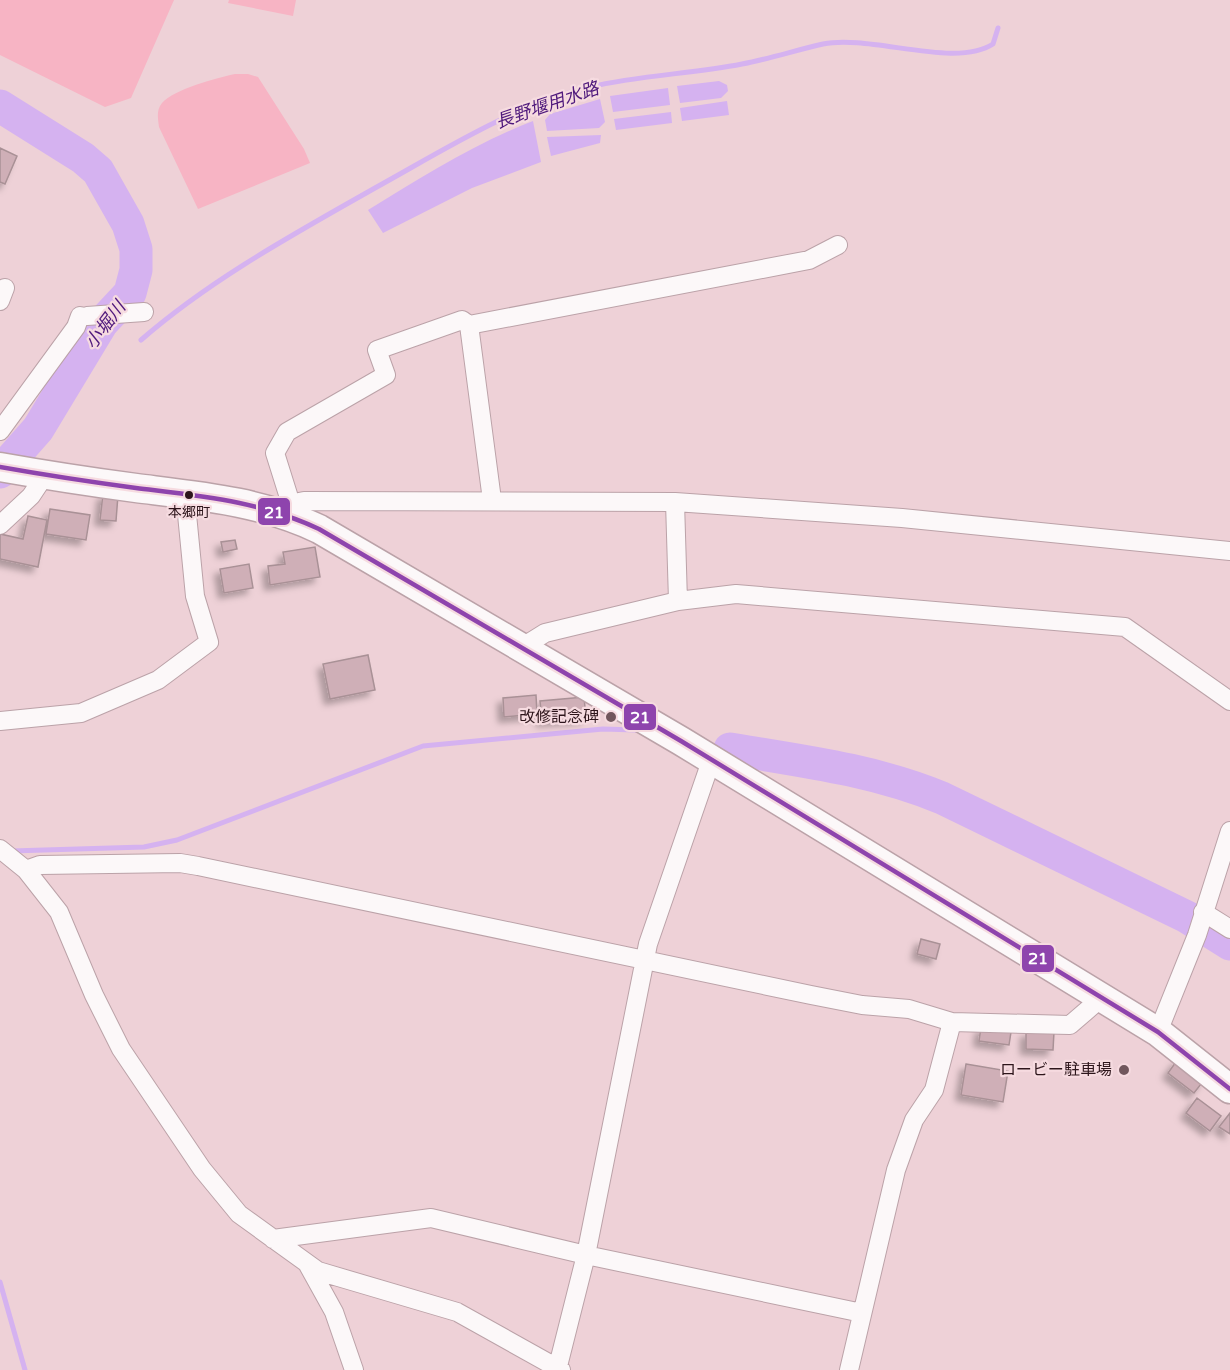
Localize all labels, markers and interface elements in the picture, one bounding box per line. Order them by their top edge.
water label: 長野堰用水路 [492,76,604,133]
water label: 小堀川 [80,295,131,353]
marker: 本郷町 [183,489,195,501]
line badge: 21 [257,497,291,526]
text: 21 [264,503,284,523]
place label: 本郷町 [168,504,210,521]
line badge: 21 [623,703,657,731]
place label: 改修記念碑 [519,707,599,727]
text: 21 [630,708,650,728]
marker: 改修記念碑 [604,710,618,724]
line badge: 21 [1021,944,1055,973]
text: 21 [1028,949,1048,969]
place label: ロービー駐車場 [1000,1060,1112,1080]
marker: ロービー駐車場 [1117,1063,1131,1077]

